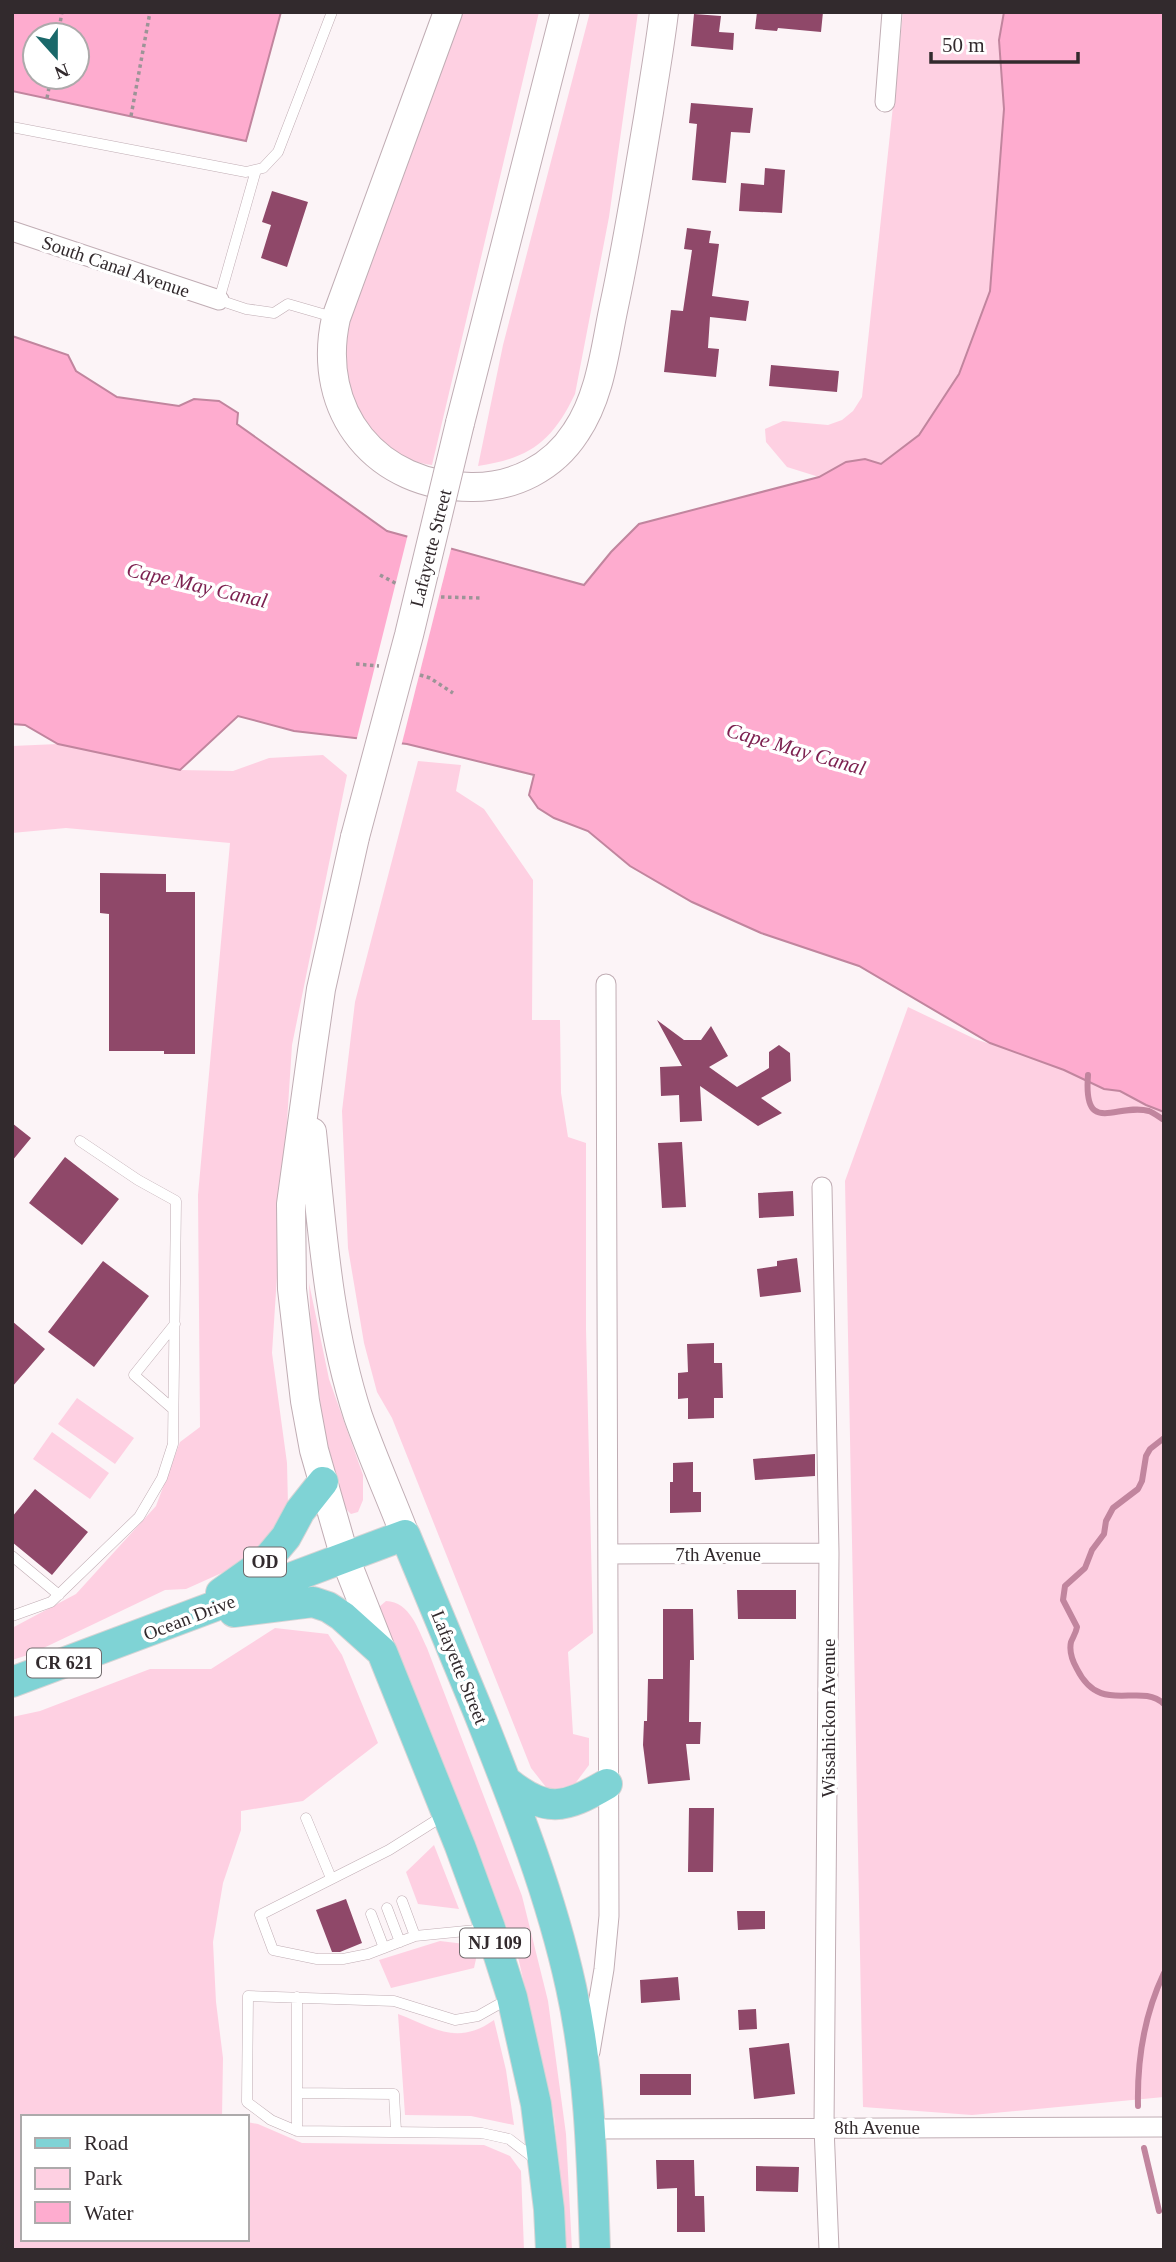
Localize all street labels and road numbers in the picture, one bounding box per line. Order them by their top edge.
street label: South Canal Avenue [39,231,192,302]
street label: Lafayette Street [406,486,455,609]
street label: 7th Avenue [675,1544,761,1565]
road number: OD [244,1548,286,1576]
street label: Ocean Drive [140,1590,238,1645]
street label: Lafayette Street [427,1607,492,1728]
street label: Wissahickon Avenue [818,1639,839,1797]
road number: CR 621 [27,1648,101,1678]
road number: NJ 109 [460,1928,530,1957]
street label: 8th Avenue [834,2117,920,2138]

